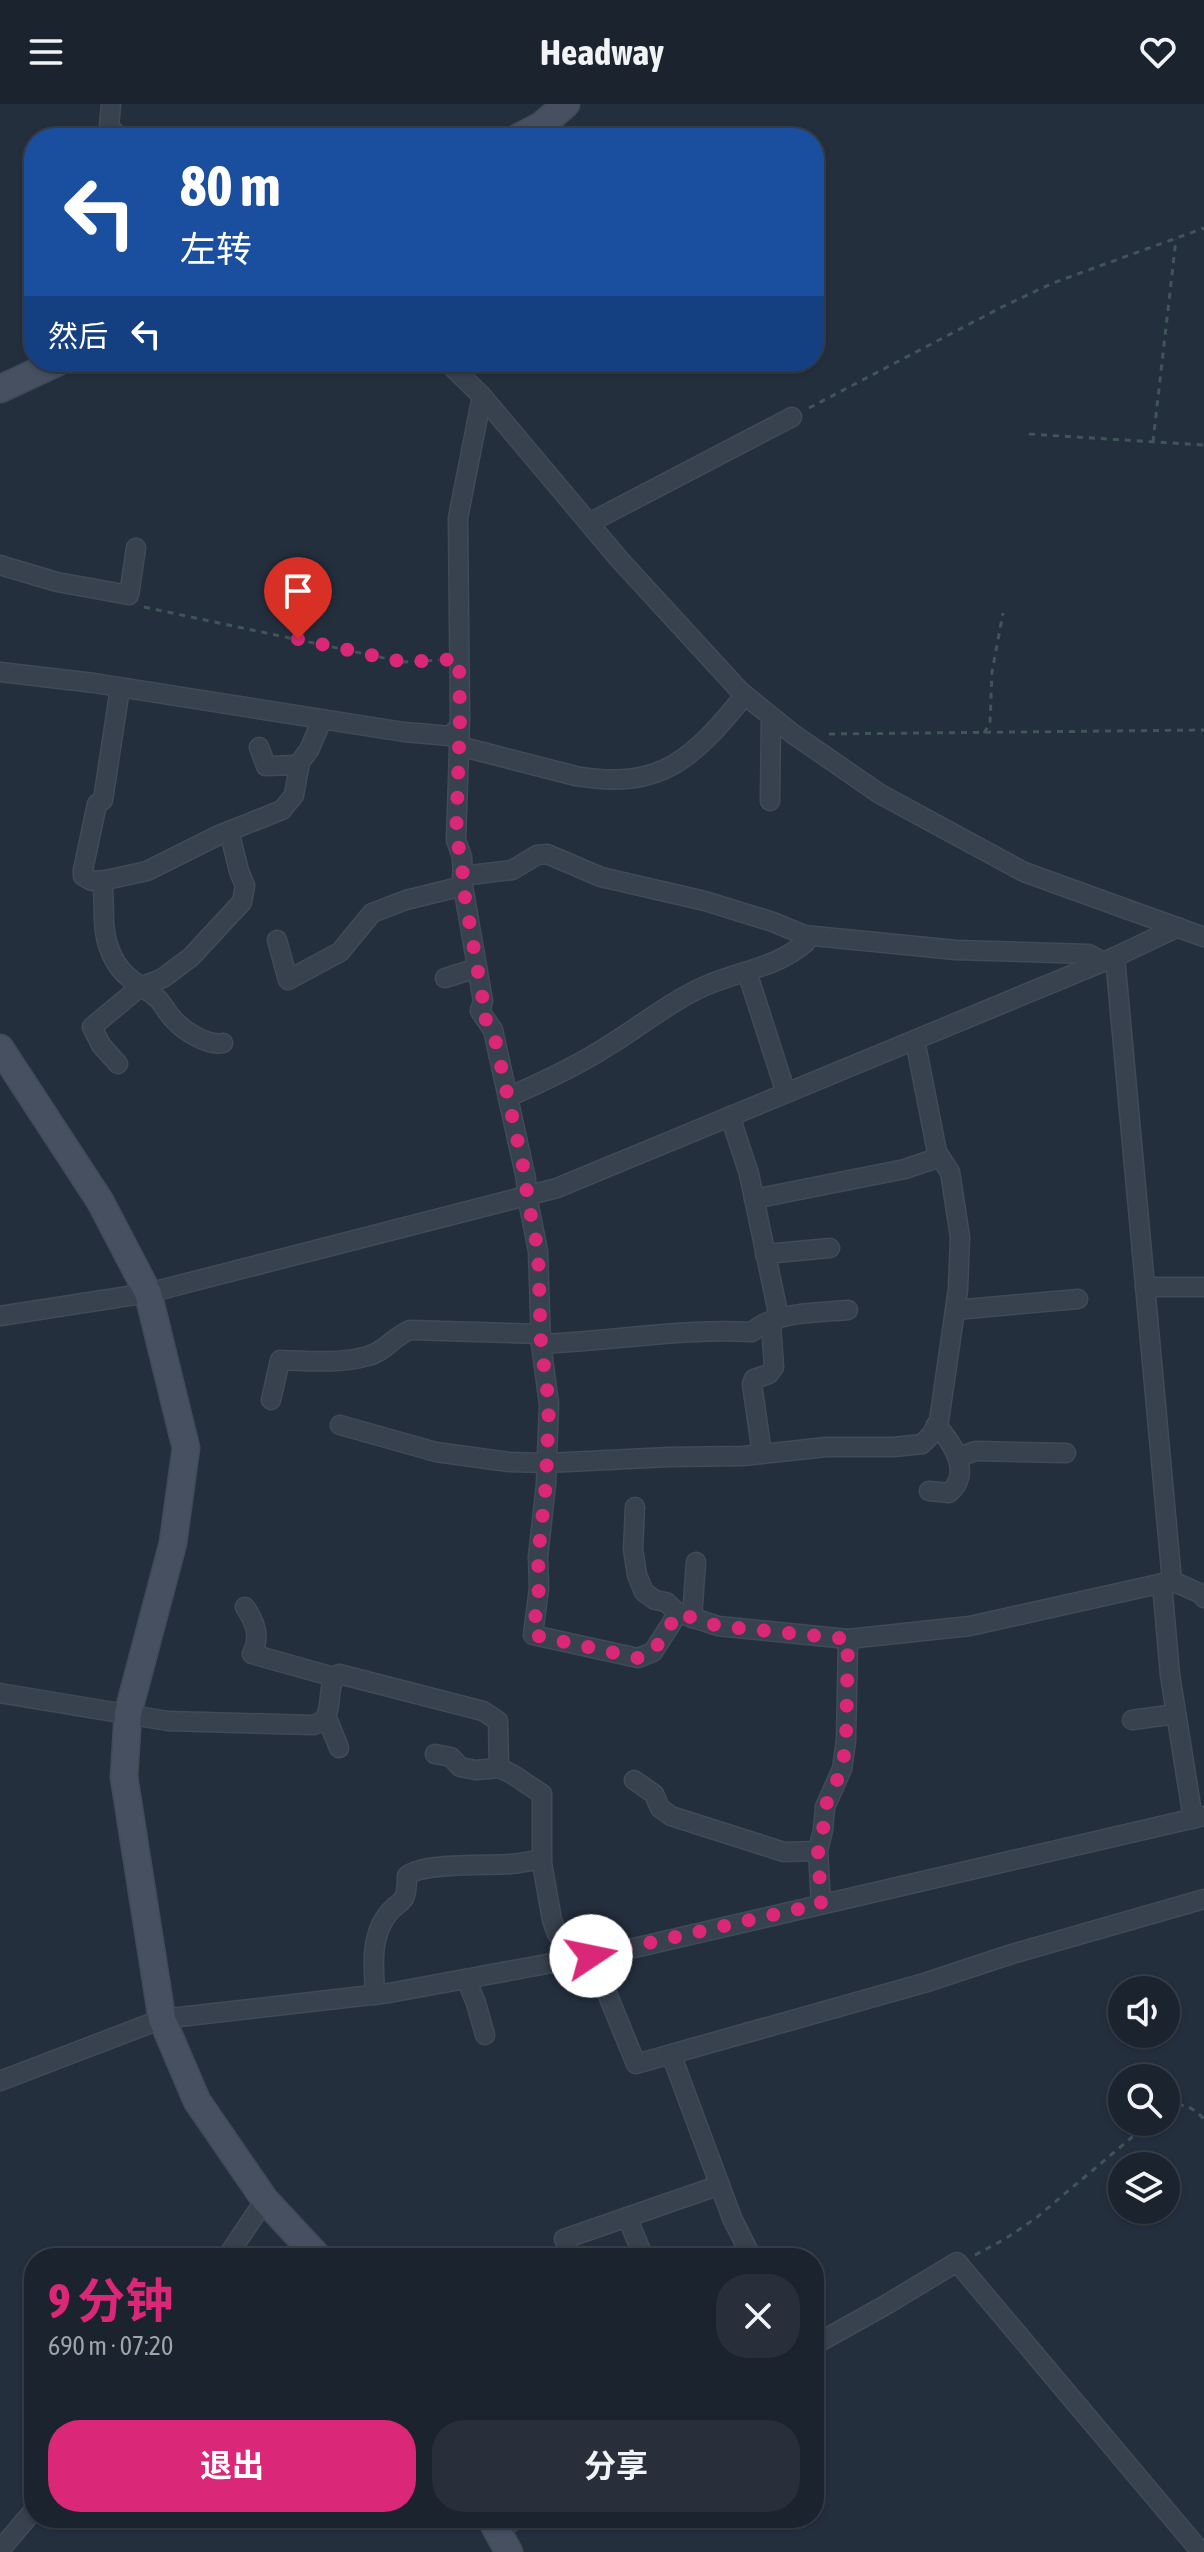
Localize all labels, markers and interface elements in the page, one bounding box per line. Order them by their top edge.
icon: menu [24,30,68,74]
icon: heart [1136,30,1180,74]
text: Headway [540,31,664,73]
text: 80 m [180,154,281,218]
icon: left [48,160,152,264]
text: 左转 [180,228,252,270]
icon: left [124,312,168,356]
text: 然后 [48,319,108,353]
pin [264,557,332,639]
icon: arrive [276,569,320,613]
position arrow [549,1914,633,1998]
map controls [1108,1976,1180,2224]
button: sound [1108,1976,1180,2048]
button: search [1108,2064,1180,2136]
button: layers [1108,2152,1180,2224]
text: 9 分钟 [48,2273,173,2328]
button: close [716,2274,800,2358]
text: 690 m · 07:20 [48,2331,173,2361]
button: 退出 [48,2420,416,2512]
button: 分享 [432,2420,800,2512]

